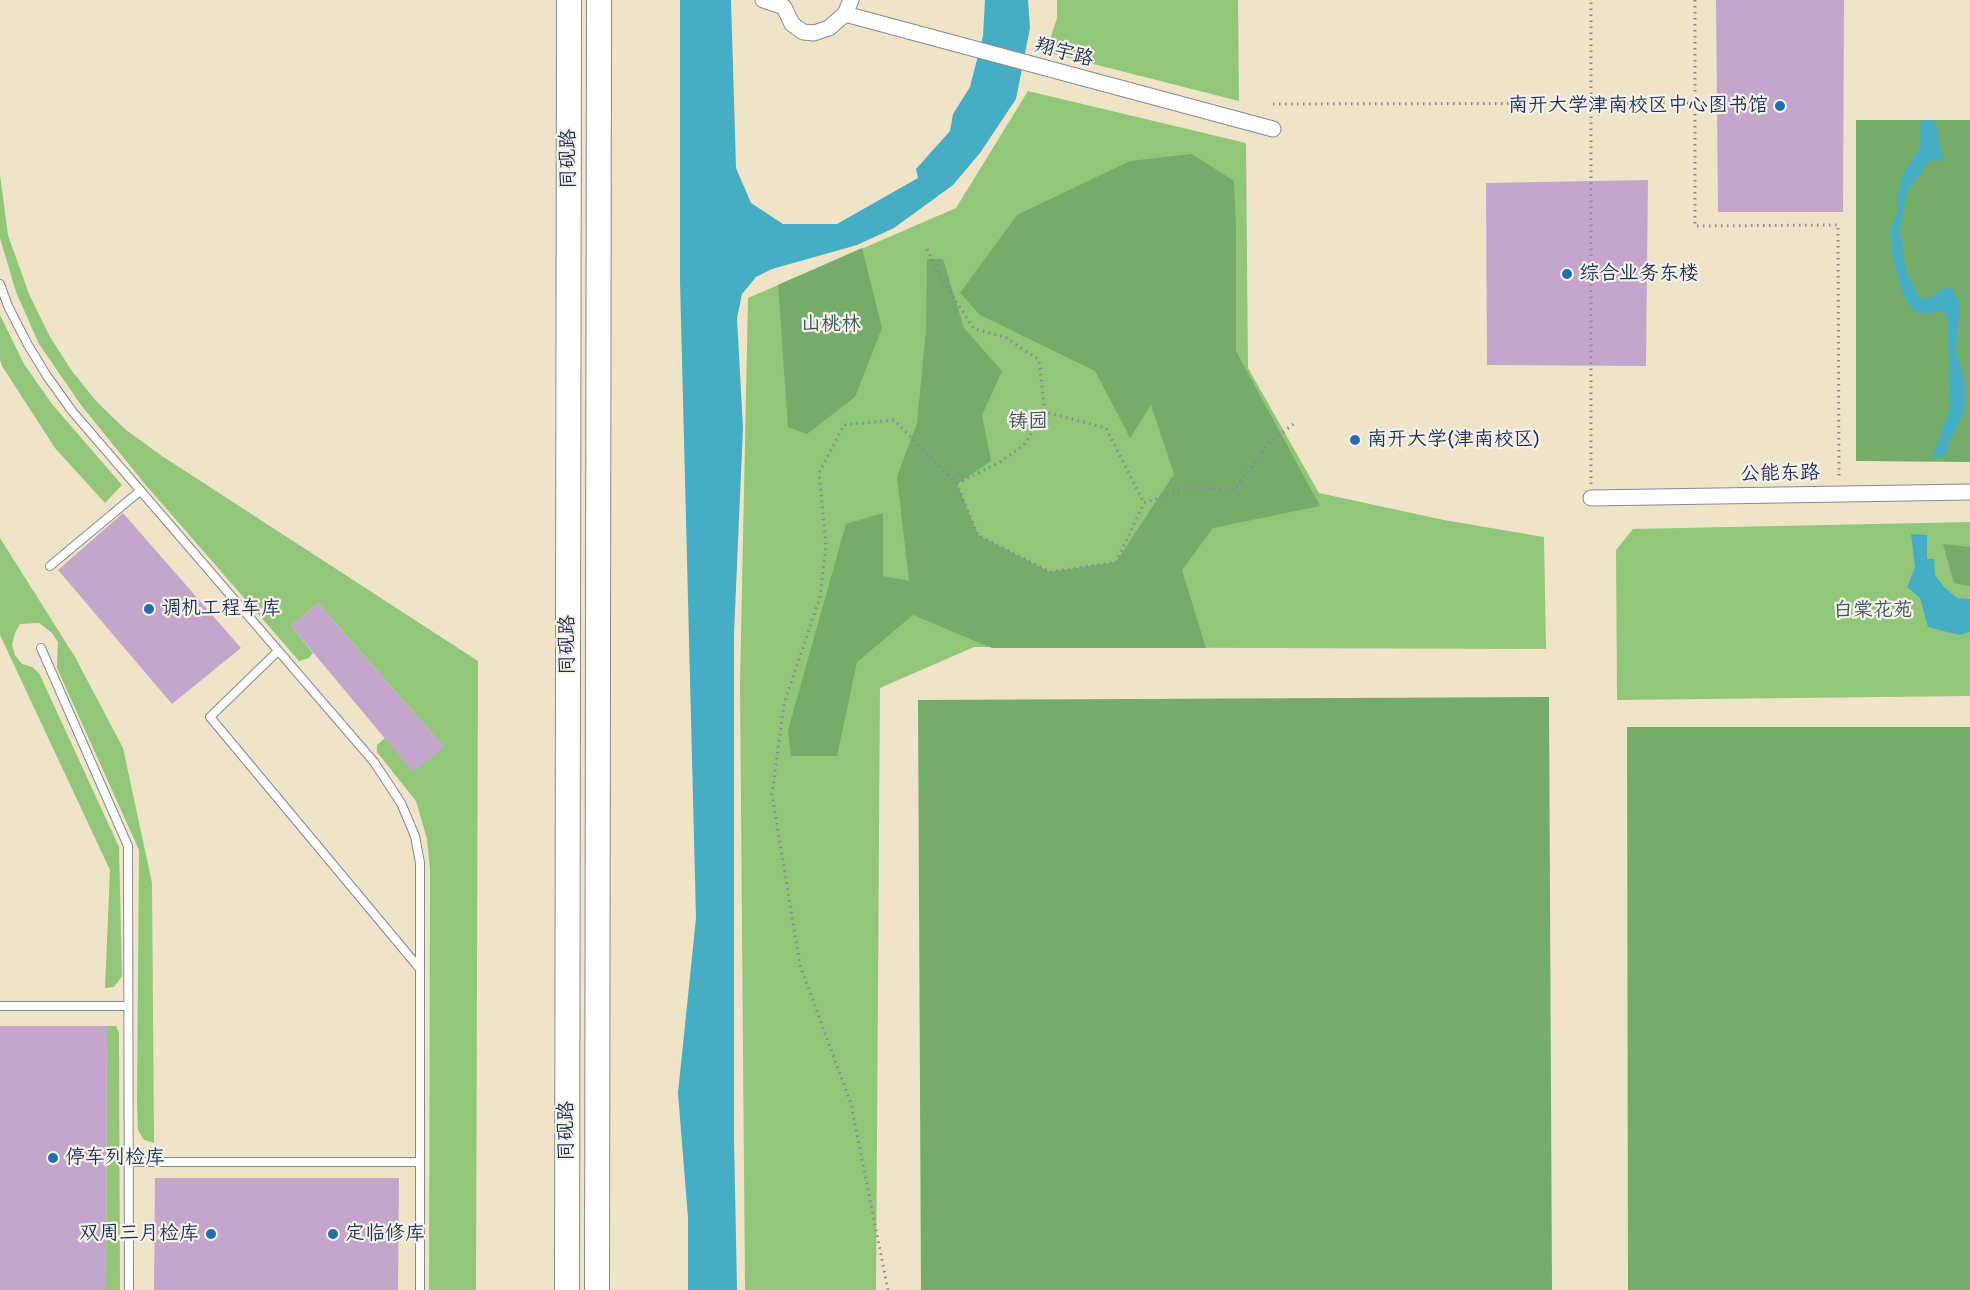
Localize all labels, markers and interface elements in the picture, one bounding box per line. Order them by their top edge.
street label: 翔宇路 [1032,34,1096,72]
place label: 南开大学津南校区中心图书馆 [1508,94,1768,118]
marker: 南开大学津南校区中心图书馆 [1773,99,1787,113]
street label: 同砚路 [557,129,581,189]
place label: 综合业务东楼 [1579,262,1699,286]
marker: 综合业务东楼 [1560,267,1574,281]
park label: 山桃林 [801,313,861,337]
park label: 铸园 [1008,410,1048,434]
place label: 南开大学(津南校区) [1367,428,1540,452]
marker: 南开大学(津南校区) [1348,433,1362,447]
street label: 公能东路 [1740,461,1820,487]
place label: 调机工程车库 [161,597,281,621]
park label: 白棠花苑 [1833,599,1913,623]
marker: 调机工程车库 [142,602,156,616]
street label: 同砚路 [556,615,580,675]
street label: 同砚路 [555,1101,579,1161]
place label: 停车列检库 [65,1146,165,1170]
marker: 停车列检库 [46,1151,60,1165]
place label: 双周三月检库 [79,1222,199,1246]
place label: 定临修库 [345,1222,425,1246]
marker: 双周三月检库 [204,1227,218,1241]
marker: 定临修库 [326,1227,340,1241]

